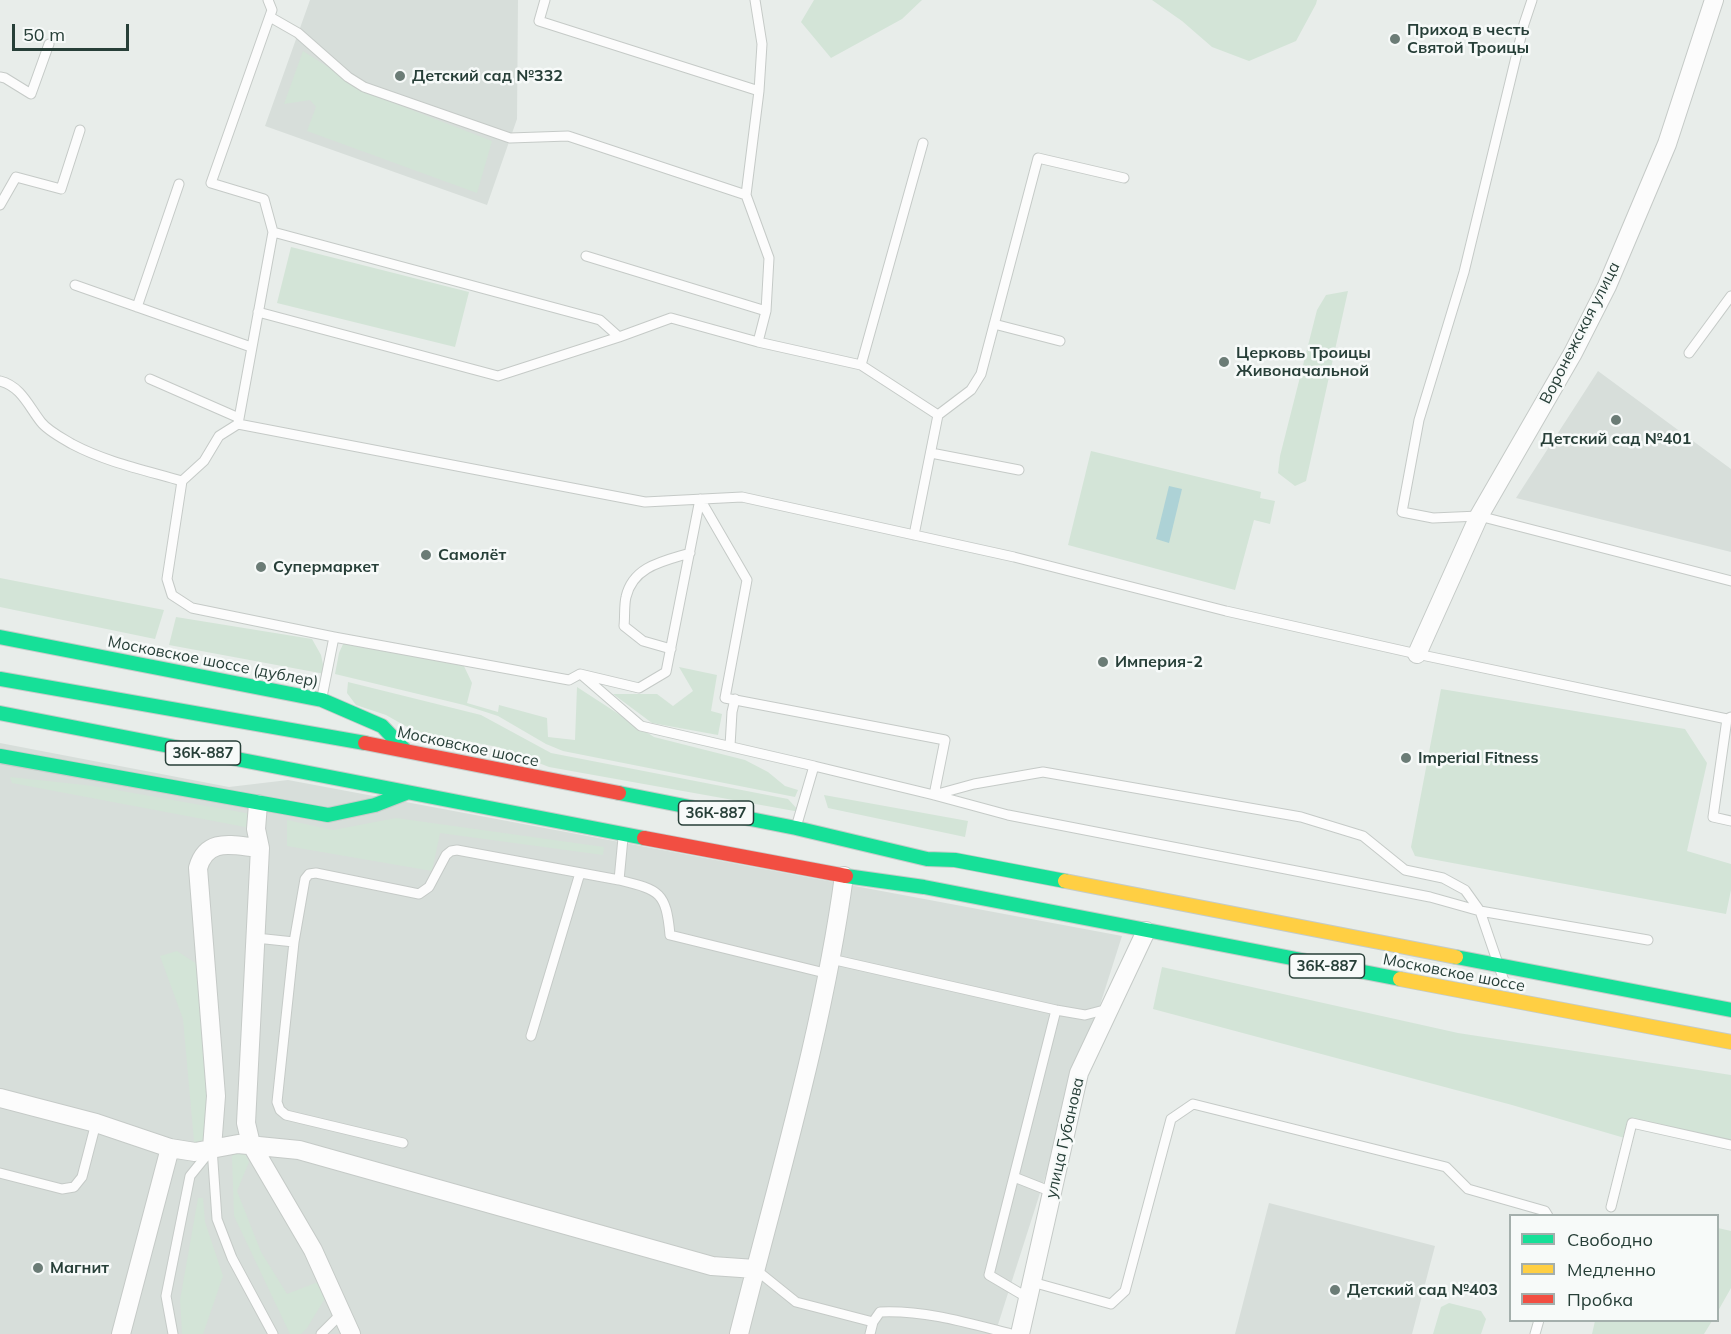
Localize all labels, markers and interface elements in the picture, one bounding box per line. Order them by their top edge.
scale bar [15,12,132,50]
place label: Приход в честь Святой Троицы [1407,20,1529,58]
text: 50 m [23,23,65,46]
marker: Приход в честь Святой Троицы [1388,32,1402,46]
place label: Детский сад №332 [412,66,563,86]
marker: Детский сад №332 [393,69,407,83]
street label: Воронежская улица [1536,259,1624,407]
place label: Церковь Троицы Живоначальной [1236,343,1371,381]
marker: Церковь Троицы Живоначальной [1217,355,1231,369]
marker: Детский сад №401 [1609,413,1623,427]
place label: Детский сад №401 [1541,429,1691,449]
place label: Самолёт [438,545,506,565]
marker: Самолёт [419,548,433,562]
place label: Супермаркет [273,557,379,577]
marker: Супермаркет [254,560,268,574]
street label: Московское шоссе (дублер) [106,632,320,692]
place label: Империя-2 [1115,652,1203,672]
marker: Империя-2 [1096,655,1110,669]
street label: Московское шоссе [395,723,541,771]
road number: 36К-887 [166,741,240,765]
place label: Imperial Fitness [1418,748,1538,768]
marker: Imperial Fitness [1399,751,1413,765]
road number: 36К-887 [678,801,754,825]
street label: Московское шоссе [1381,950,1527,996]
road number: 36К-887 [1290,954,1364,978]
street label: улица Губанова [1042,1076,1088,1200]
legend [1509,1214,1719,1322]
text: Свободно [1567,1228,1653,1251]
place label: Магнит [50,1258,109,1278]
text: Медленно [1567,1258,1656,1281]
marker: Магнит [31,1261,45,1275]
place label: Детский сад №403 [1347,1280,1498,1300]
marker: Детский сад №403 [1328,1283,1342,1297]
text: Пробка [1567,1288,1633,1311]

